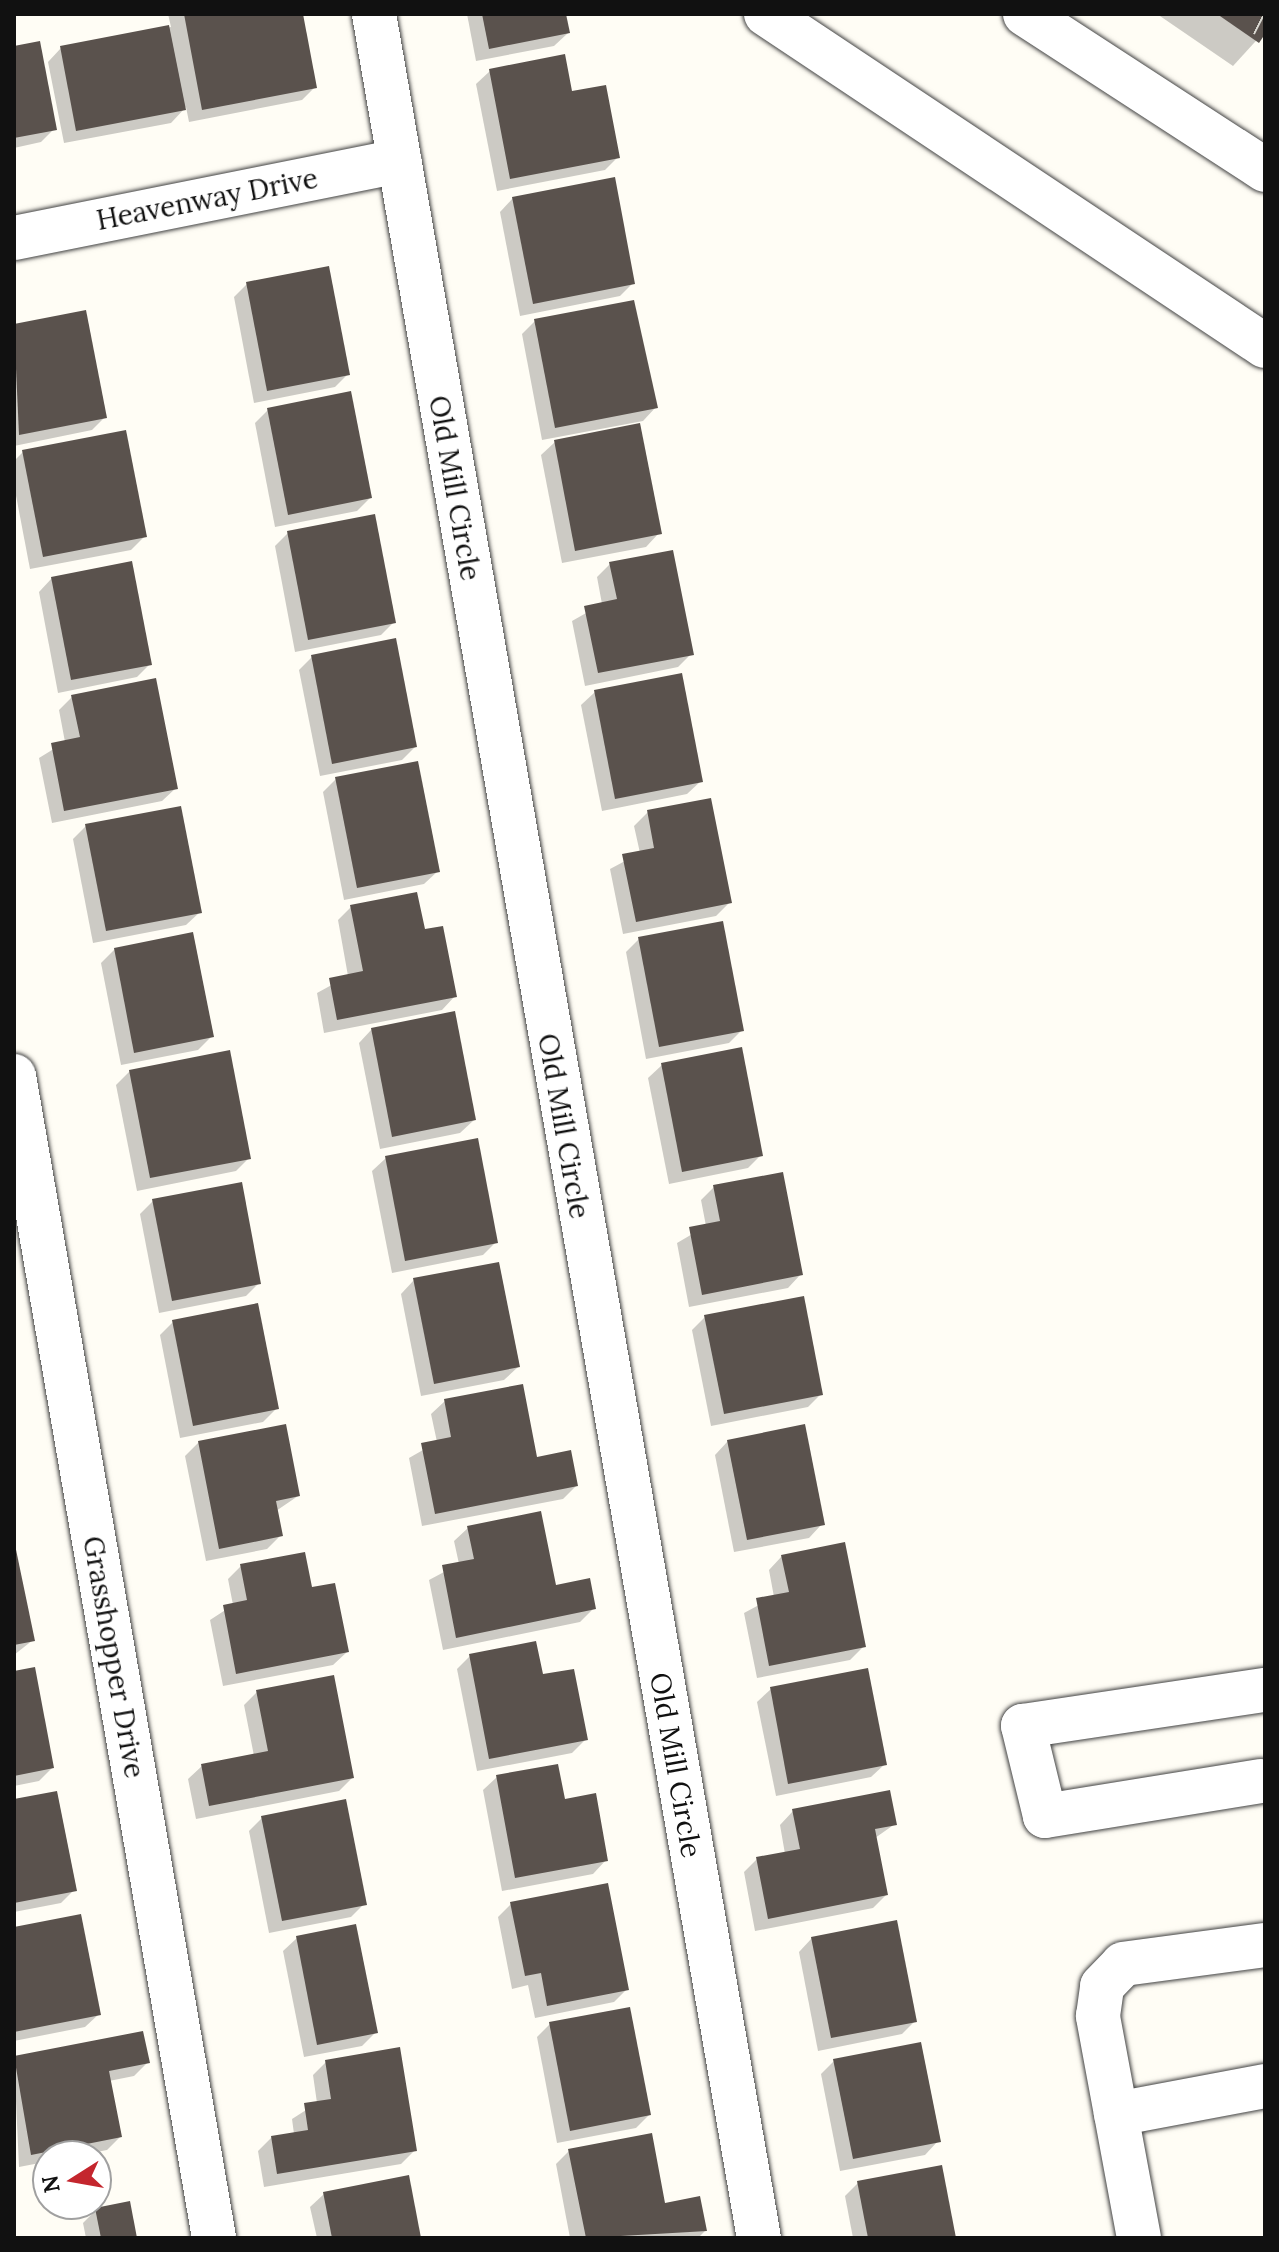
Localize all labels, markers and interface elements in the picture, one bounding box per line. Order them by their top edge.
street label: Heavenway Drive [94,161,320,237]
street label: Old Mill Circle [422,393,488,583]
street label: Old Mill Circle [531,1031,597,1221]
street label: Grasshopper Drive [76,1533,152,1781]
street label: Old Mill Circle [643,1670,709,1860]
north arrow [32,2140,112,2220]
text: N [35,2173,66,2195]

